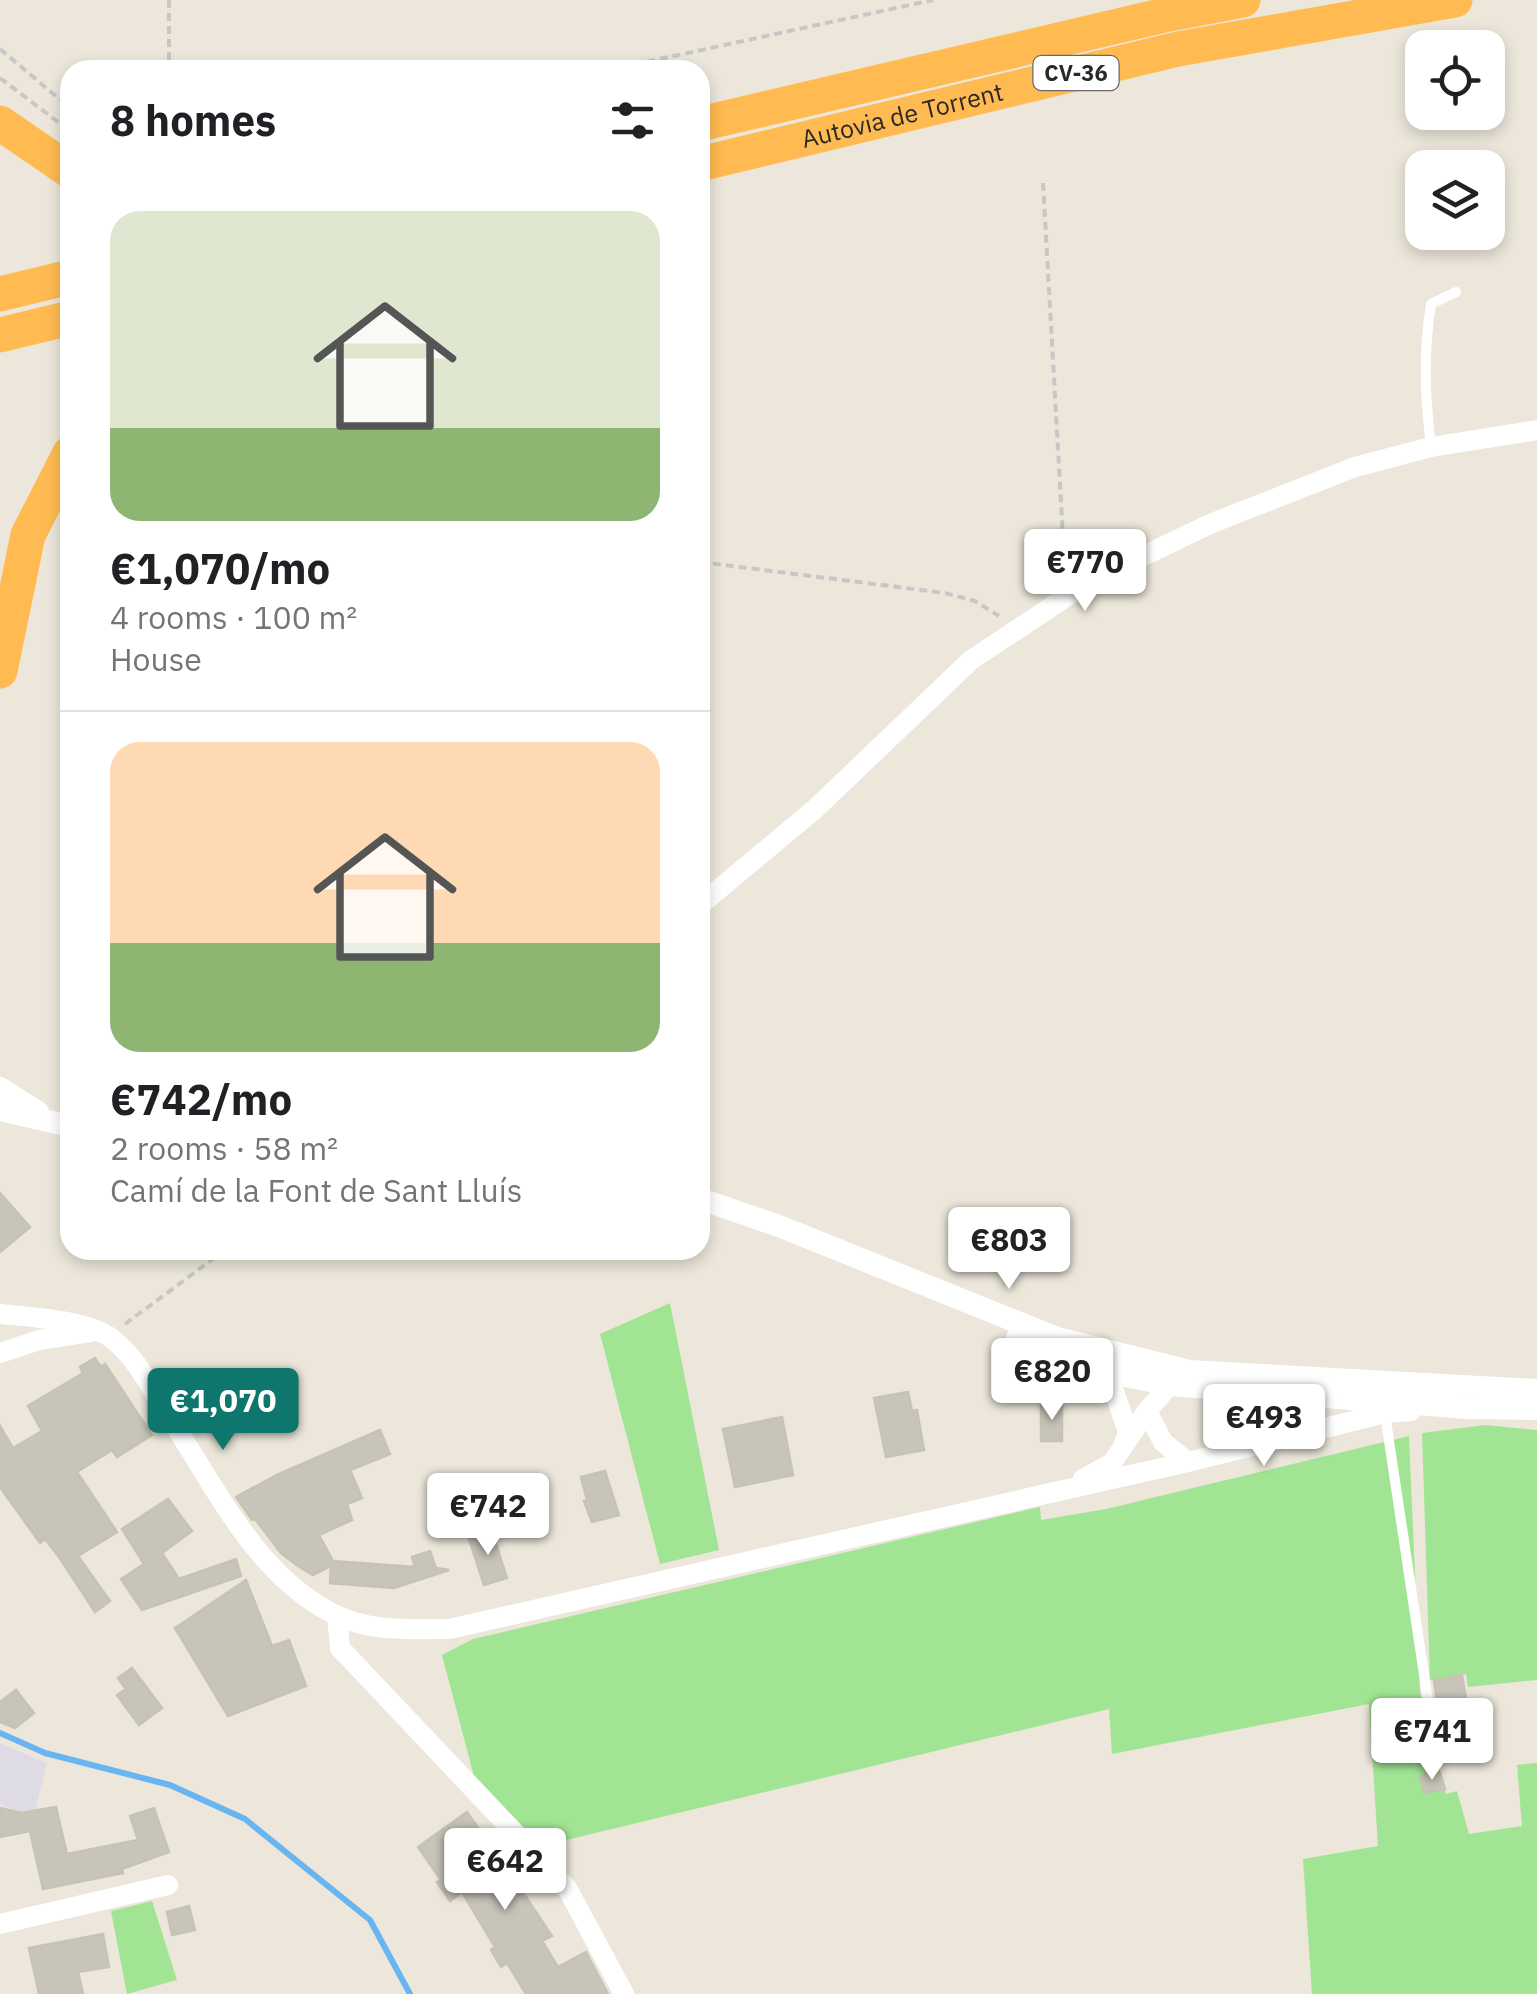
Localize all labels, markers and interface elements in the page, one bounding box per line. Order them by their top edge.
map controls [1405,30,1505,250]
button: locate [1405,30,1505,130]
road number: CV-36 [1034,56,1118,90]
street label: Autovia de Torrent [798,75,1006,155]
text: 8 homes [110,93,276,148]
icon: filters [605,93,660,148]
button: layers [1405,150,1505,250]
icon: home [295,276,475,456]
pin: €770 [1026,529,1144,614]
text: €770 [1046,540,1124,582]
text: €1,070/mo [110,541,330,596]
text: 4 rooms · 100 m² [110,596,357,638]
text: House [110,638,202,680]
icon: home [295,807,475,987]
text: €742/mo [110,1072,292,1127]
text: 2 rooms · 58 m² [110,1127,338,1169]
text: Camí de la Font de Sant Lluís [110,1169,522,1211]
pin: €803 [950,1207,1068,1292]
text: €803 [970,1218,1048,1260]
pin: €820 [993,1338,1111,1423]
text: €820 [1013,1349,1091,1391]
pin: €1,070 [142,1368,304,1453]
text: €1,070 [170,1379,276,1421]
pin: €493 [1205,1384,1323,1469]
text: €493 [1225,1395,1303,1437]
pin: €742 [429,1473,547,1558]
text: €742 [449,1484,527,1526]
pin: €741 [1373,1698,1491,1783]
text: €741 [1393,1709,1471,1751]
pin: €642 [446,1828,564,1913]
text: €642 [466,1839,544,1881]

